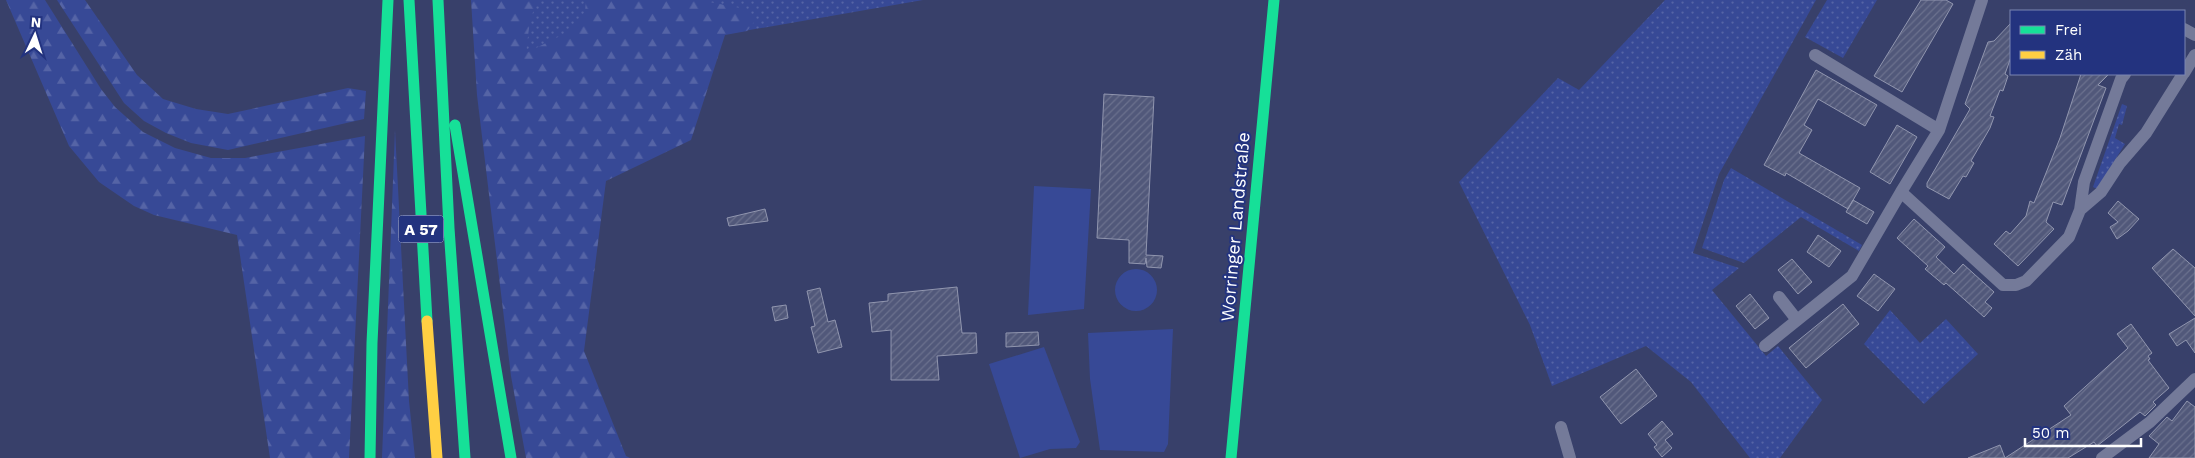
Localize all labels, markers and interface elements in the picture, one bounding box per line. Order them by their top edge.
north arrow [10,10,60,60]
legend [2010,10,2185,75]
text: N [30,14,42,30]
text: Frei [2055,21,2082,39]
text: Zäh [2055,46,2082,64]
street label: Worringer Landstraße [1216,131,1254,323]
road number: A 57 [398,215,444,242]
scale bar [2025,416,2141,448]
text: 50 m [2032,424,2069,442]

